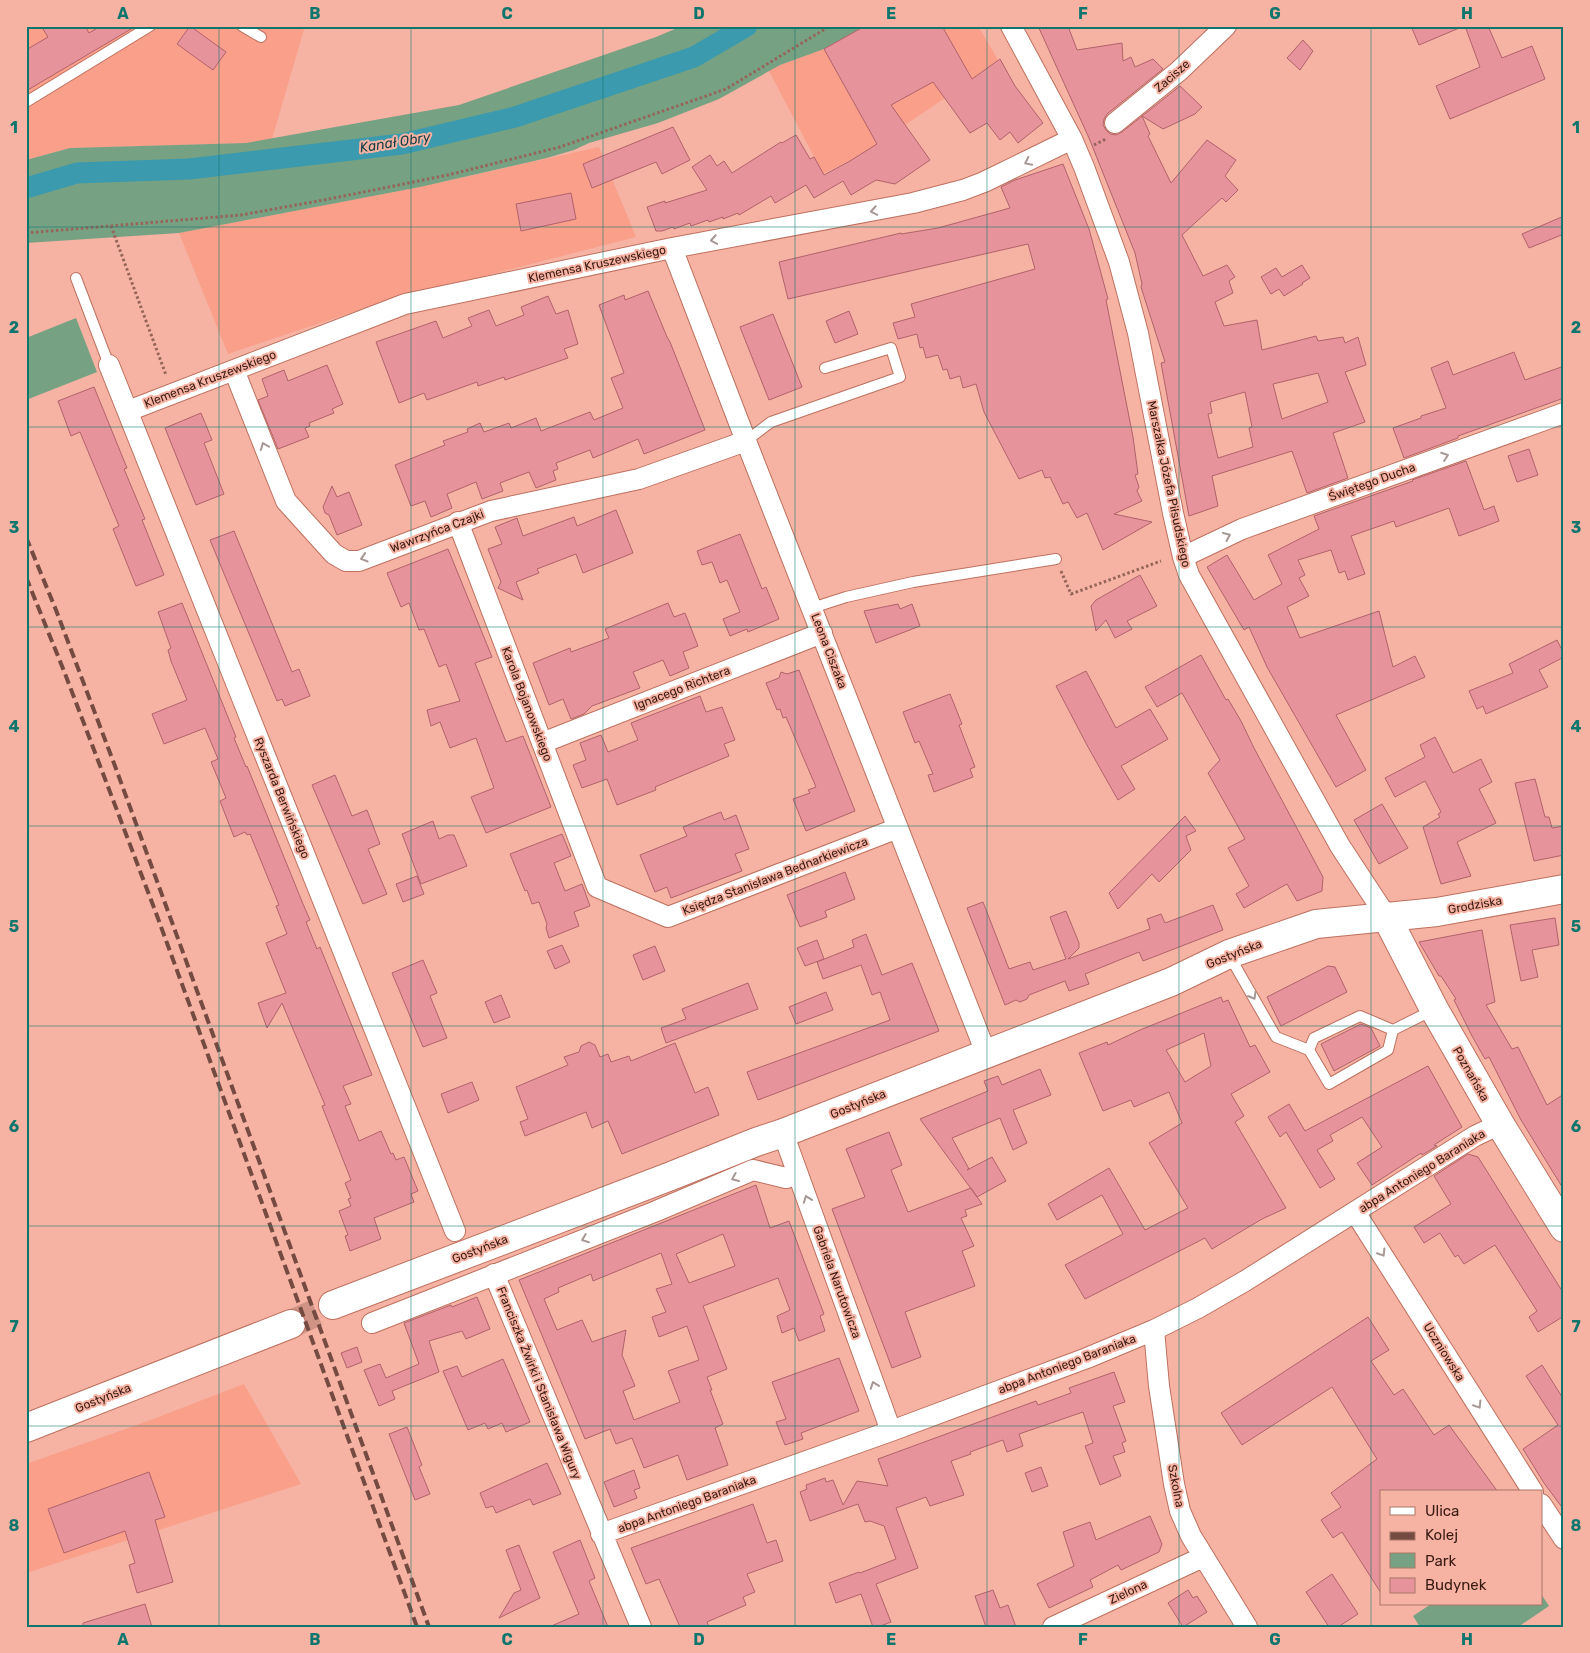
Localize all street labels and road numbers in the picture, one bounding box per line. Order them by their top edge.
street label: Zacisze [1151,57,1193,95]
street label: Klemensa Kruszewskiego [527,243,667,285]
street label: Klemensa Kruszewskiego [142,347,278,411]
street label: Marszałka Józefa Piłsudskiego [1144,399,1194,569]
street label: Świętego Ducha [1327,460,1417,504]
street label: Wawrzyńca Czajki [388,507,486,555]
street label: Leona Ciszaka [808,611,850,691]
street label: Karola Bojanowskiego [499,645,555,763]
street label: Ignacego Richtera [632,663,732,713]
street label: Ryszarda Berwińskiego [251,735,313,861]
street label: Księdza Stanisława Bednarkiewicza [680,834,870,918]
street label: Grodziska [1447,893,1503,917]
street label: Gostyńska [1204,937,1264,971]
street label: Poznańska [1450,1044,1492,1104]
street label: Gostyńska [828,1087,888,1121]
street label: abpa Antoniego Baraniaka [1356,1126,1488,1216]
street label: Gabriela Narutowicza [810,1224,864,1340]
street label: Gostyńska [450,1232,510,1266]
street label: Franciszka Żwirki i Stanisława Wigury [494,1285,584,1482]
street label: Uczniowska [1420,1320,1468,1384]
street label: abpa Antoniego Baraniaka [996,1331,1138,1397]
street label: Gostyńska [73,1381,133,1415]
street label: Szkolna [1165,1463,1187,1509]
street label: abpa Antoniego Baraniaka [616,1472,758,1536]
street label: Zielona [1107,1577,1149,1607]

